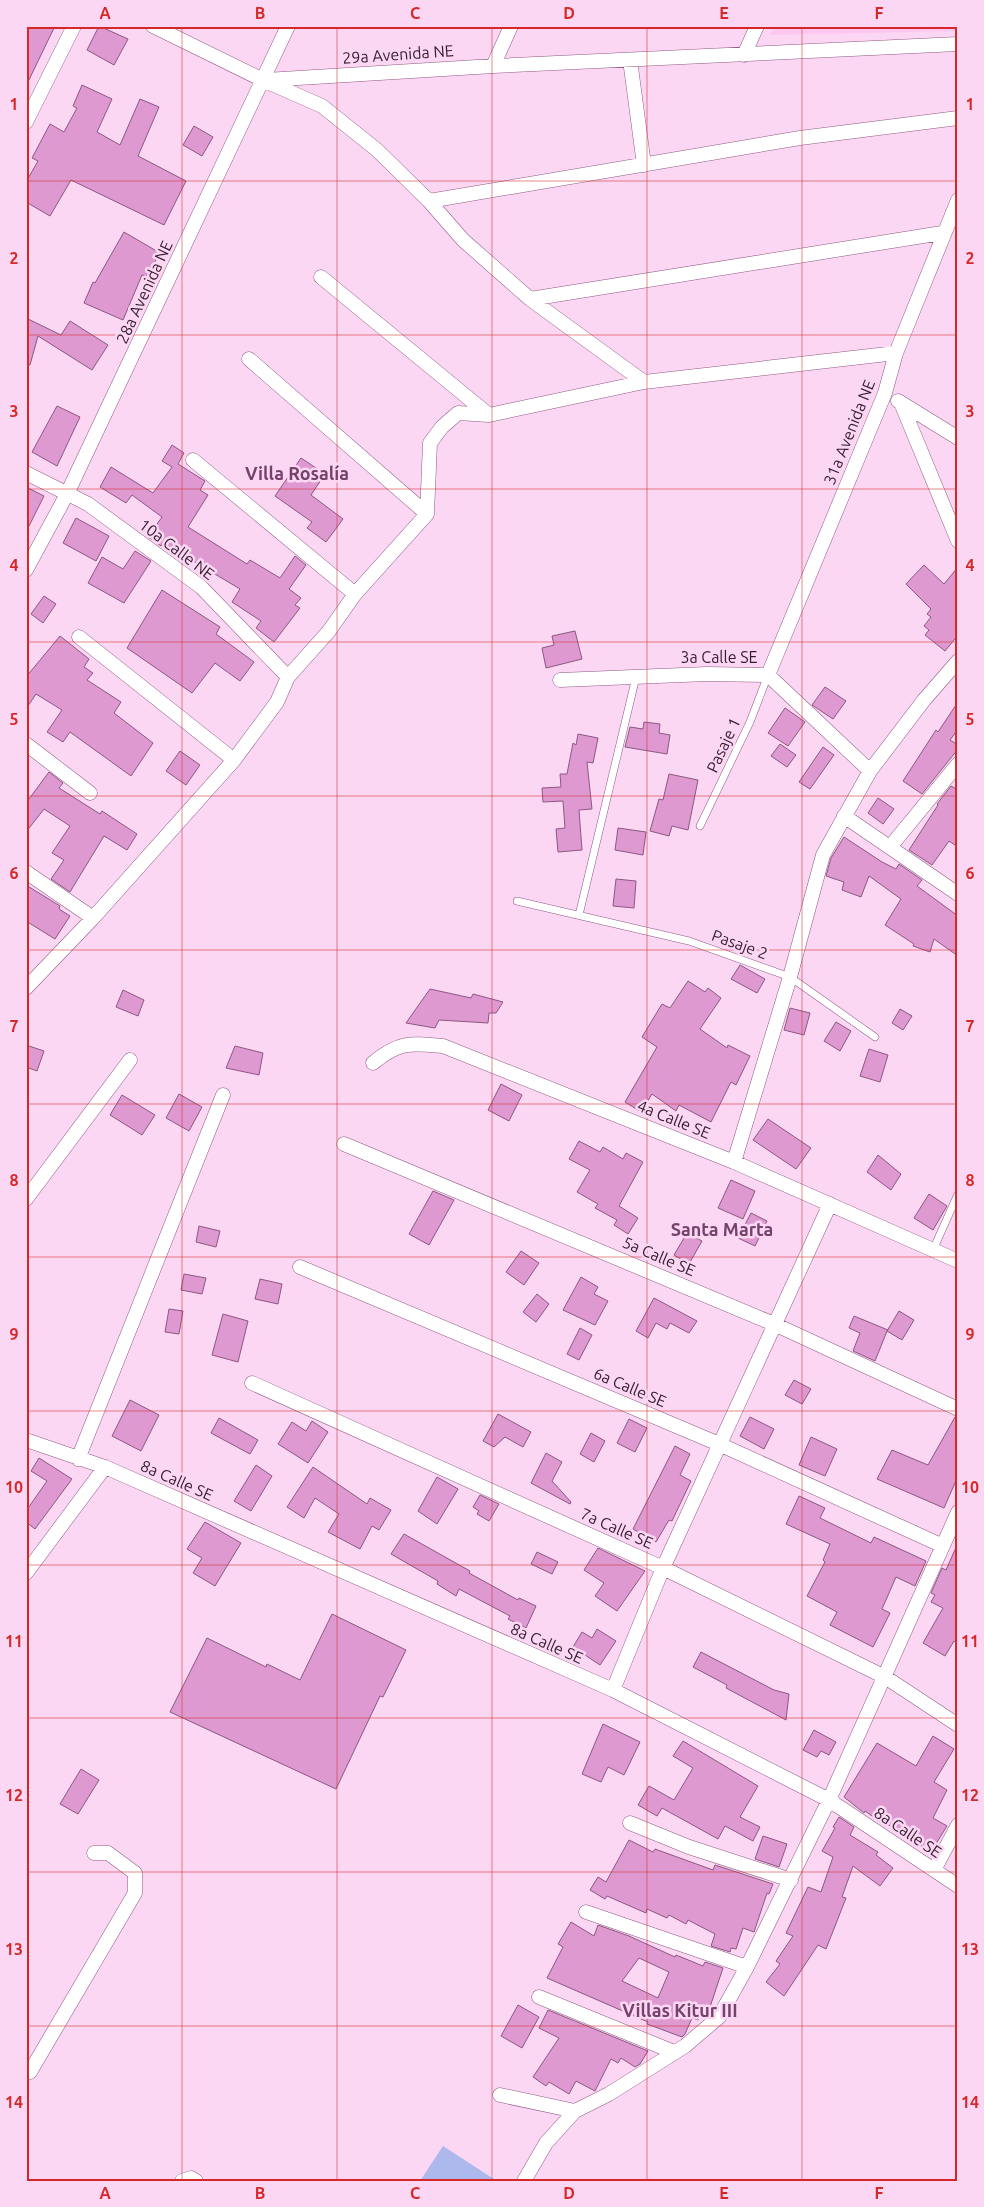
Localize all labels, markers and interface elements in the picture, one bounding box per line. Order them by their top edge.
text: A [99,4,111,22]
text: B [255,4,265,22]
text: C [410,4,420,22]
text: D [563,4,575,22]
text: E [719,4,729,22]
text: F [875,4,884,22]
street label: 29a Avenida NE [342,41,454,67]
text: 1 [9,95,19,113]
text: 1 [965,95,975,113]
street label: 28a Avenida NE [112,238,176,346]
text: 2 [9,249,19,267]
text: 2 [965,249,975,267]
street label: 31a Avenida NE [820,377,878,487]
text: 3 [9,402,19,420]
text: 3 [965,402,975,420]
district label: Villa Rosalía [245,463,349,483]
street label: 10a Calle NE [136,515,218,583]
text: 4 [9,556,19,574]
text: 4 [965,556,975,574]
street label: 3a Calle SE [680,648,758,666]
text: 5 [9,710,19,728]
text: 5 [965,710,975,728]
street label: Pasaje 1 [703,715,743,775]
text: 6 [9,864,19,882]
text: 6 [965,864,975,882]
street label: Pasaje 2 [710,926,770,962]
text: 7 [9,1017,19,1035]
text: 7 [965,1017,975,1035]
street label: 4a Calle SE [635,1096,713,1142]
text: 8 [9,1171,19,1189]
text: 8 [965,1171,975,1189]
district label: Santa Marta [671,1219,773,1239]
street label: 5a Calle SE [620,1233,698,1279]
text: 9 [9,1325,19,1343]
text: 9 [965,1325,975,1343]
street label: 6a Calle SE [591,1364,669,1410]
street label: 8a Calle SE [138,1456,216,1504]
text: 10 [5,1478,23,1496]
text: 10 [961,1478,979,1496]
street label: 7a Calle SE [578,1504,656,1552]
street label: 8a Calle SE [508,1619,586,1667]
text: 11 [5,1632,23,1650]
text: 11 [961,1632,979,1650]
text: 12 [5,1786,23,1804]
text: 12 [961,1786,979,1804]
street label: 8a Calle SE [871,1803,945,1861]
text: 13 [5,1940,23,1958]
text: 13 [961,1940,979,1958]
district label: Villas Kitur III [622,2000,738,2020]
text: 14 [5,2093,23,2111]
text: 14 [961,2093,979,2111]
text: A [99,2184,111,2202]
text: B [255,2184,265,2202]
text: C [410,2184,420,2202]
text: D [563,2184,575,2202]
text: E [719,2184,729,2202]
text: F [875,2184,884,2202]

